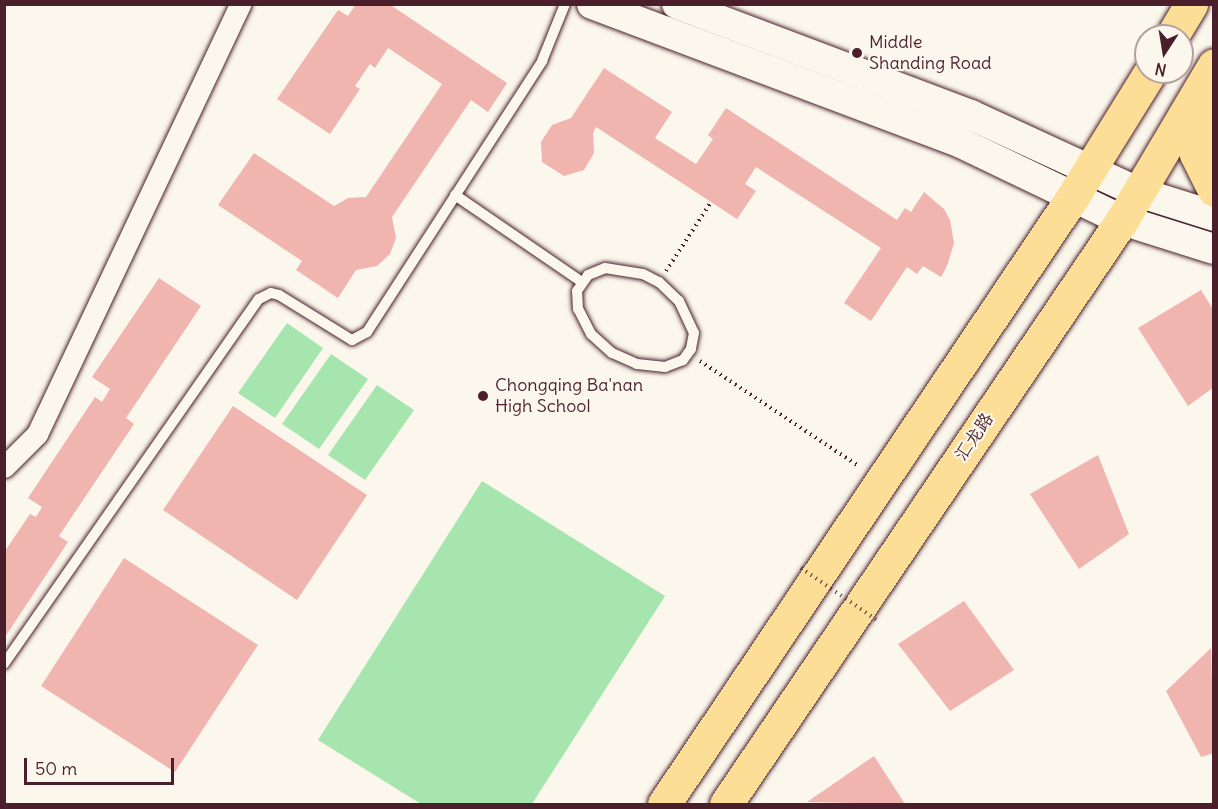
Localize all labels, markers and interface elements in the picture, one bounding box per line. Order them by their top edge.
north arrow [1134,24,1194,84]
place label: Middle Shanding Road [869,32,992,74]
marker: Middle Shanding Road [850,46,864,60]
text: N [1153,59,1168,81]
place label: Chongqing Ba'nan High School [495,375,643,418]
marker: Chongqing Ba'nan High School [476,389,490,403]
street label: 汇龙路 [950,409,998,465]
scale bar [27,746,177,784]
text: 50 m [35,757,77,780]

